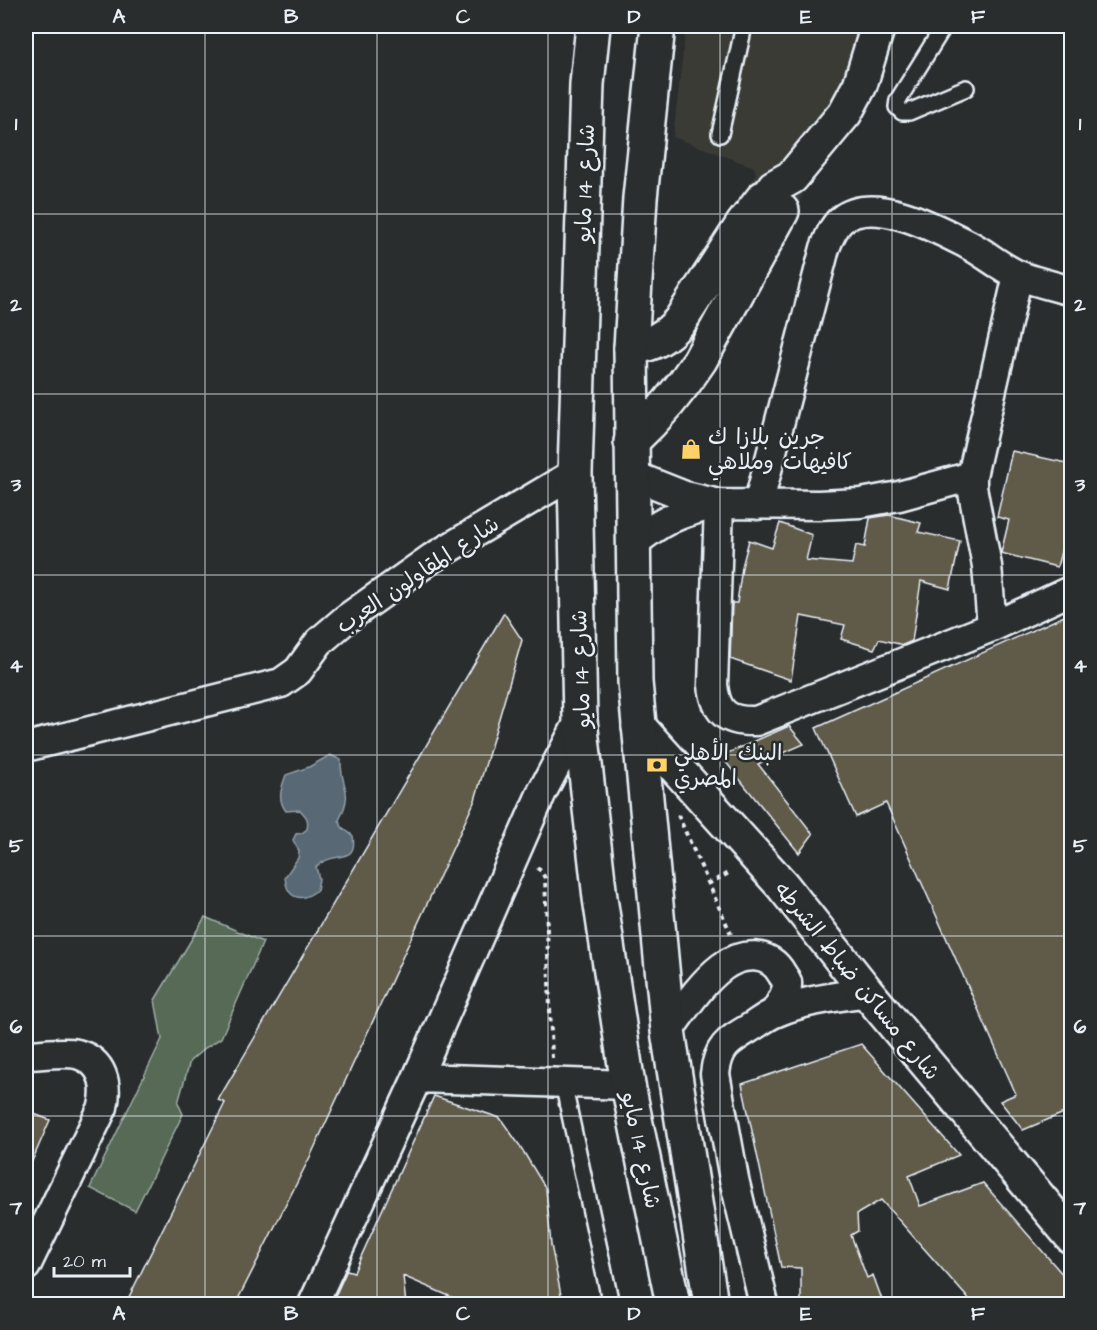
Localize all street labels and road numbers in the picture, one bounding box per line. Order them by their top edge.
street label: شارع 14 مايو [568,123,603,245]
street label: شارع المقاولون العرب [330,509,506,641]
street label: شارع 14 مايو [564,609,599,731]
street label: شارع مساكن ضباط الشرطه [767,875,947,1087]
street label: شارع 14 مايو [613,1087,668,1211]

